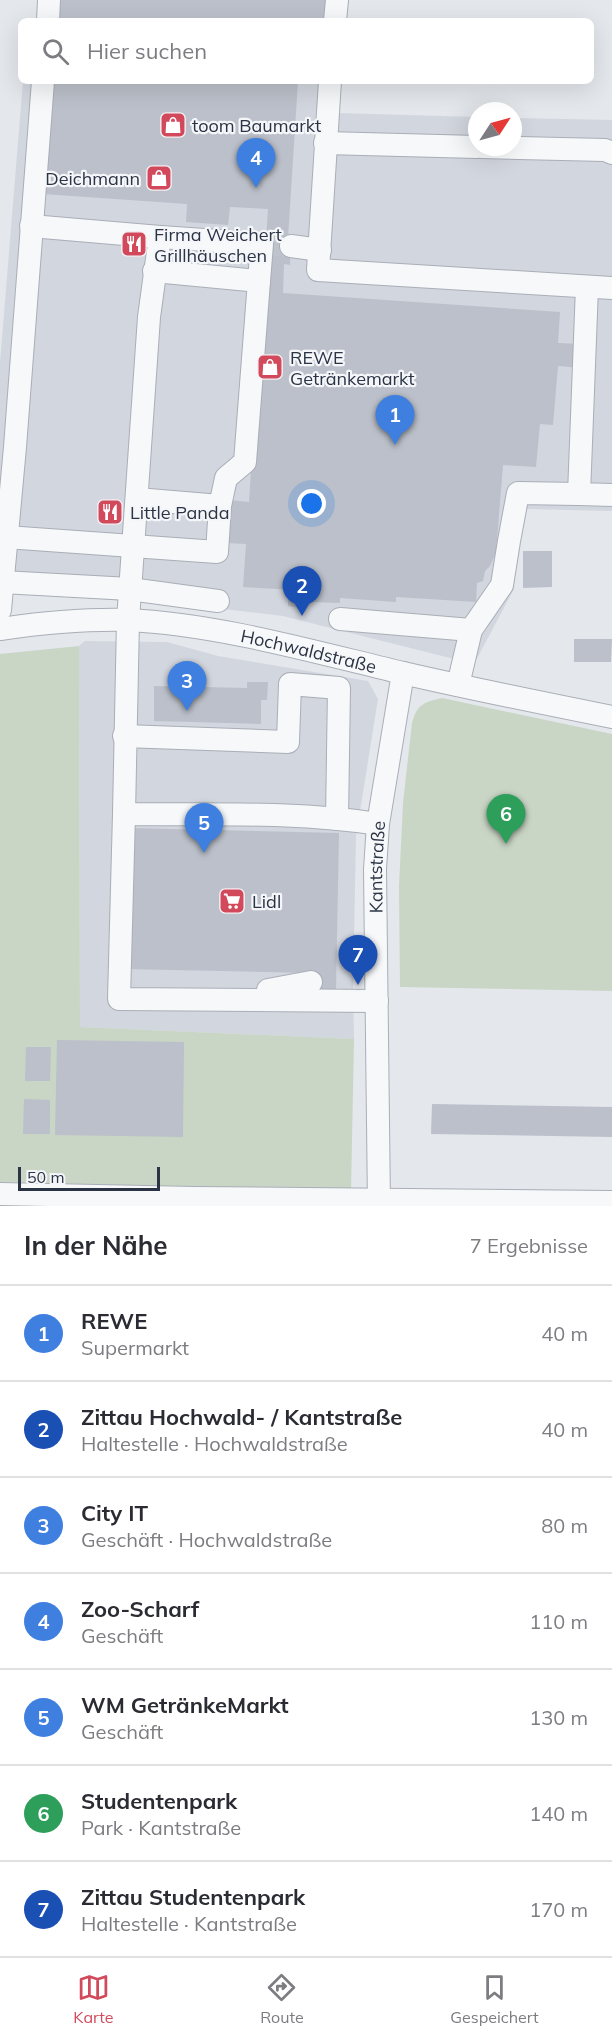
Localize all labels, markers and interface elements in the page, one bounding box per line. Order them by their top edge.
search box [18,18,594,84]
icon: search [39,35,72,68]
text: Hier suchen [87,37,207,65]
north arrow [468,102,522,156]
shop icon: toom Baumarkt [158,110,188,140]
place label: toom Baumarkt [192,114,321,137]
pin: 4 [236,138,276,188]
shop icon: Deichmann [144,163,174,193]
place label: Deichmann [45,167,140,190]
place label: Firma Weichert Grillhäuschen [154,223,282,267]
restaurant icon: Firma Weichert Grillhäuschen [119,229,149,259]
place label: REWE Getränkemarkt [290,346,414,390]
shop icon: REWE Getränkemarkt [255,352,285,382]
pin: 1 [376,396,414,445]
your location [297,489,326,518]
restaurant icon: Little Panda [95,497,125,527]
place label: Little Panda [130,501,229,524]
pin: 2 [282,566,322,616]
street label: Hochwaldstraße [239,624,379,678]
pin: 3 [168,662,207,711]
pin: 6 [486,794,526,844]
pin: 5 [184,804,224,853]
street label: Kantstraße [363,820,390,914]
supermarket icon: Lidl [217,886,247,916]
place label: Lidl [252,890,281,913]
pin: 7 [338,936,378,985]
scale bar [18,1164,160,1192]
text: 50 m [27,1167,64,1187]
text: In der Nähe [24,1229,168,1262]
text: 7 Ergebnisse [470,1233,588,1258]
text: REWE [81,1307,147,1335]
text: 1 [38,1321,50,1346]
text: 40 m [541,1321,588,1346]
text: Supermarkt [81,1335,189,1360]
text: Zittau Hochwald- / Kantstraße [81,1403,402,1431]
text: 2 [38,1417,50,1442]
text: 40 m [541,1417,588,1442]
text: Haltestelle · Hochwaldstraße [81,1431,348,1456]
text: City IT [81,1499,148,1527]
text: 3 [38,1513,50,1538]
text: 80 m [541,1513,588,1538]
text: Geschäft · Hochwaldstraße [81,1527,332,1552]
text: Zoo-Scharf [81,1595,199,1623]
text: 4 [38,1609,50,1634]
text: 110 m [529,1609,588,1634]
text: Geschäft [81,1623,163,1648]
text: WM GetränkeMarkt [81,1691,289,1719]
text: 5 [38,1705,50,1730]
text: 130 m [529,1705,588,1730]
text: Geschäft [81,1719,163,1744]
text: Studentenpark [81,1787,237,1815]
text: 6 [38,1801,50,1826]
text: 140 m [529,1801,588,1826]
text: Park · Kantstraße [81,1815,241,1840]
text: Zittau Studentenpark [81,1883,305,1911]
text: 7 [38,1897,50,1922]
text: 170 m [529,1897,588,1922]
text: Haltestelle · Kantstraße [81,1911,297,1936]
tab: Karte [73,1971,114,2027]
tab: Route [260,1971,304,2027]
tab: Gespeichert [450,1971,539,2027]

